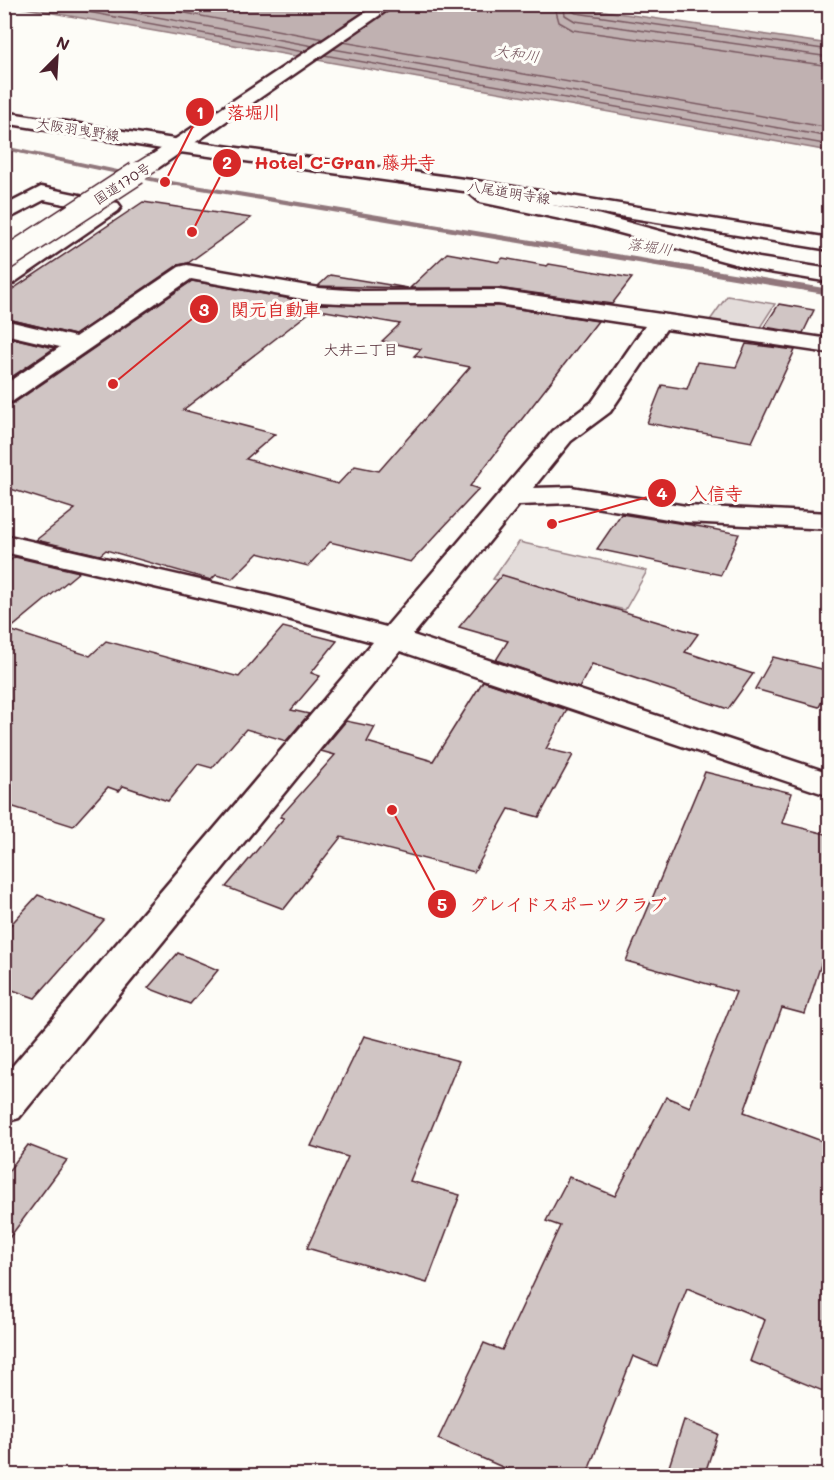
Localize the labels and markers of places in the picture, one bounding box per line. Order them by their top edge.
callout: 落堀川 [185,94,293,130]
callout: Hotel C-Gran 藤井寺 [212,145,448,181]
callout: 関元自動車 [189,291,333,327]
callout: 入信寺 [647,475,755,511]
callout: グレイドスポーツクラブ [427,886,679,922]

